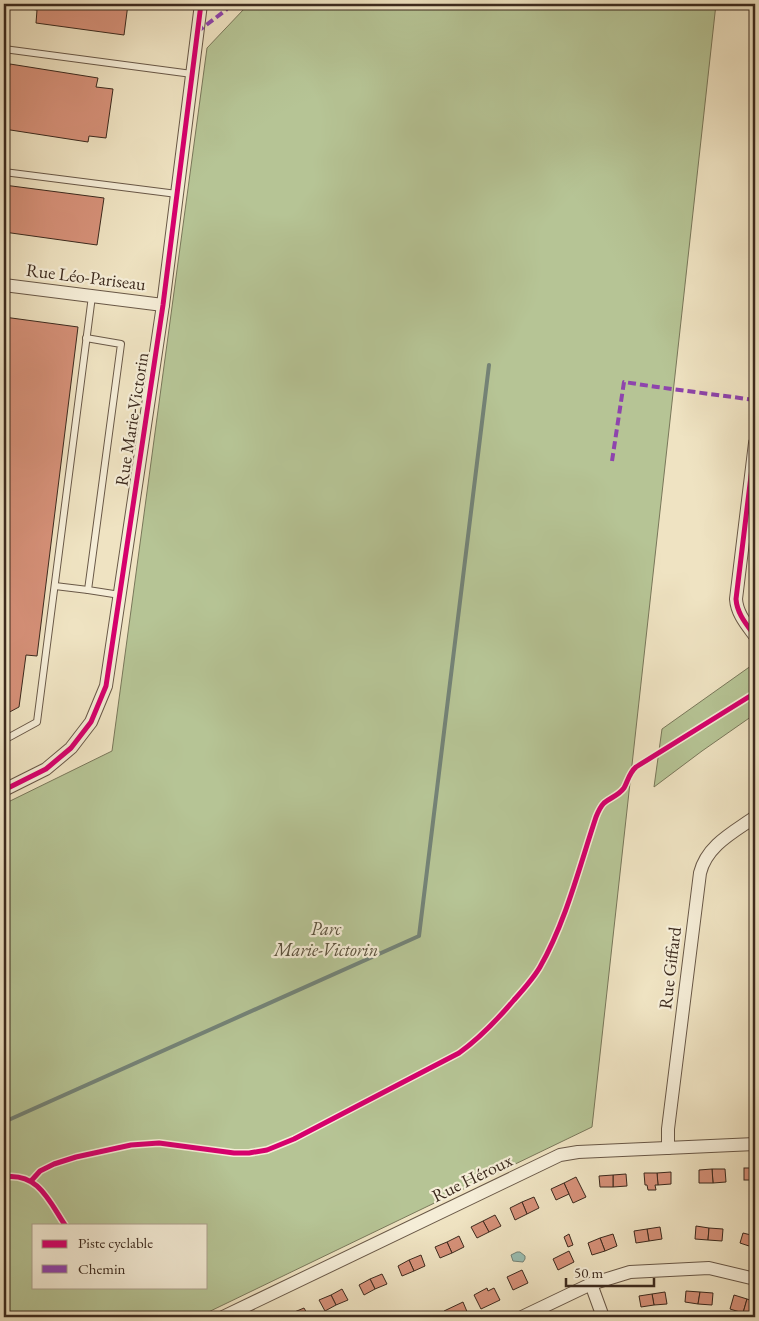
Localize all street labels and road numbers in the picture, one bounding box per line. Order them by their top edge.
street label: Rue Léo-Pariseau [25,258,148,295]
street label: Rue Marie-Victorin [110,350,154,487]
street label: Rue Giffard [653,925,686,1010]
street label: Rue Héroux [428,1148,516,1207]

